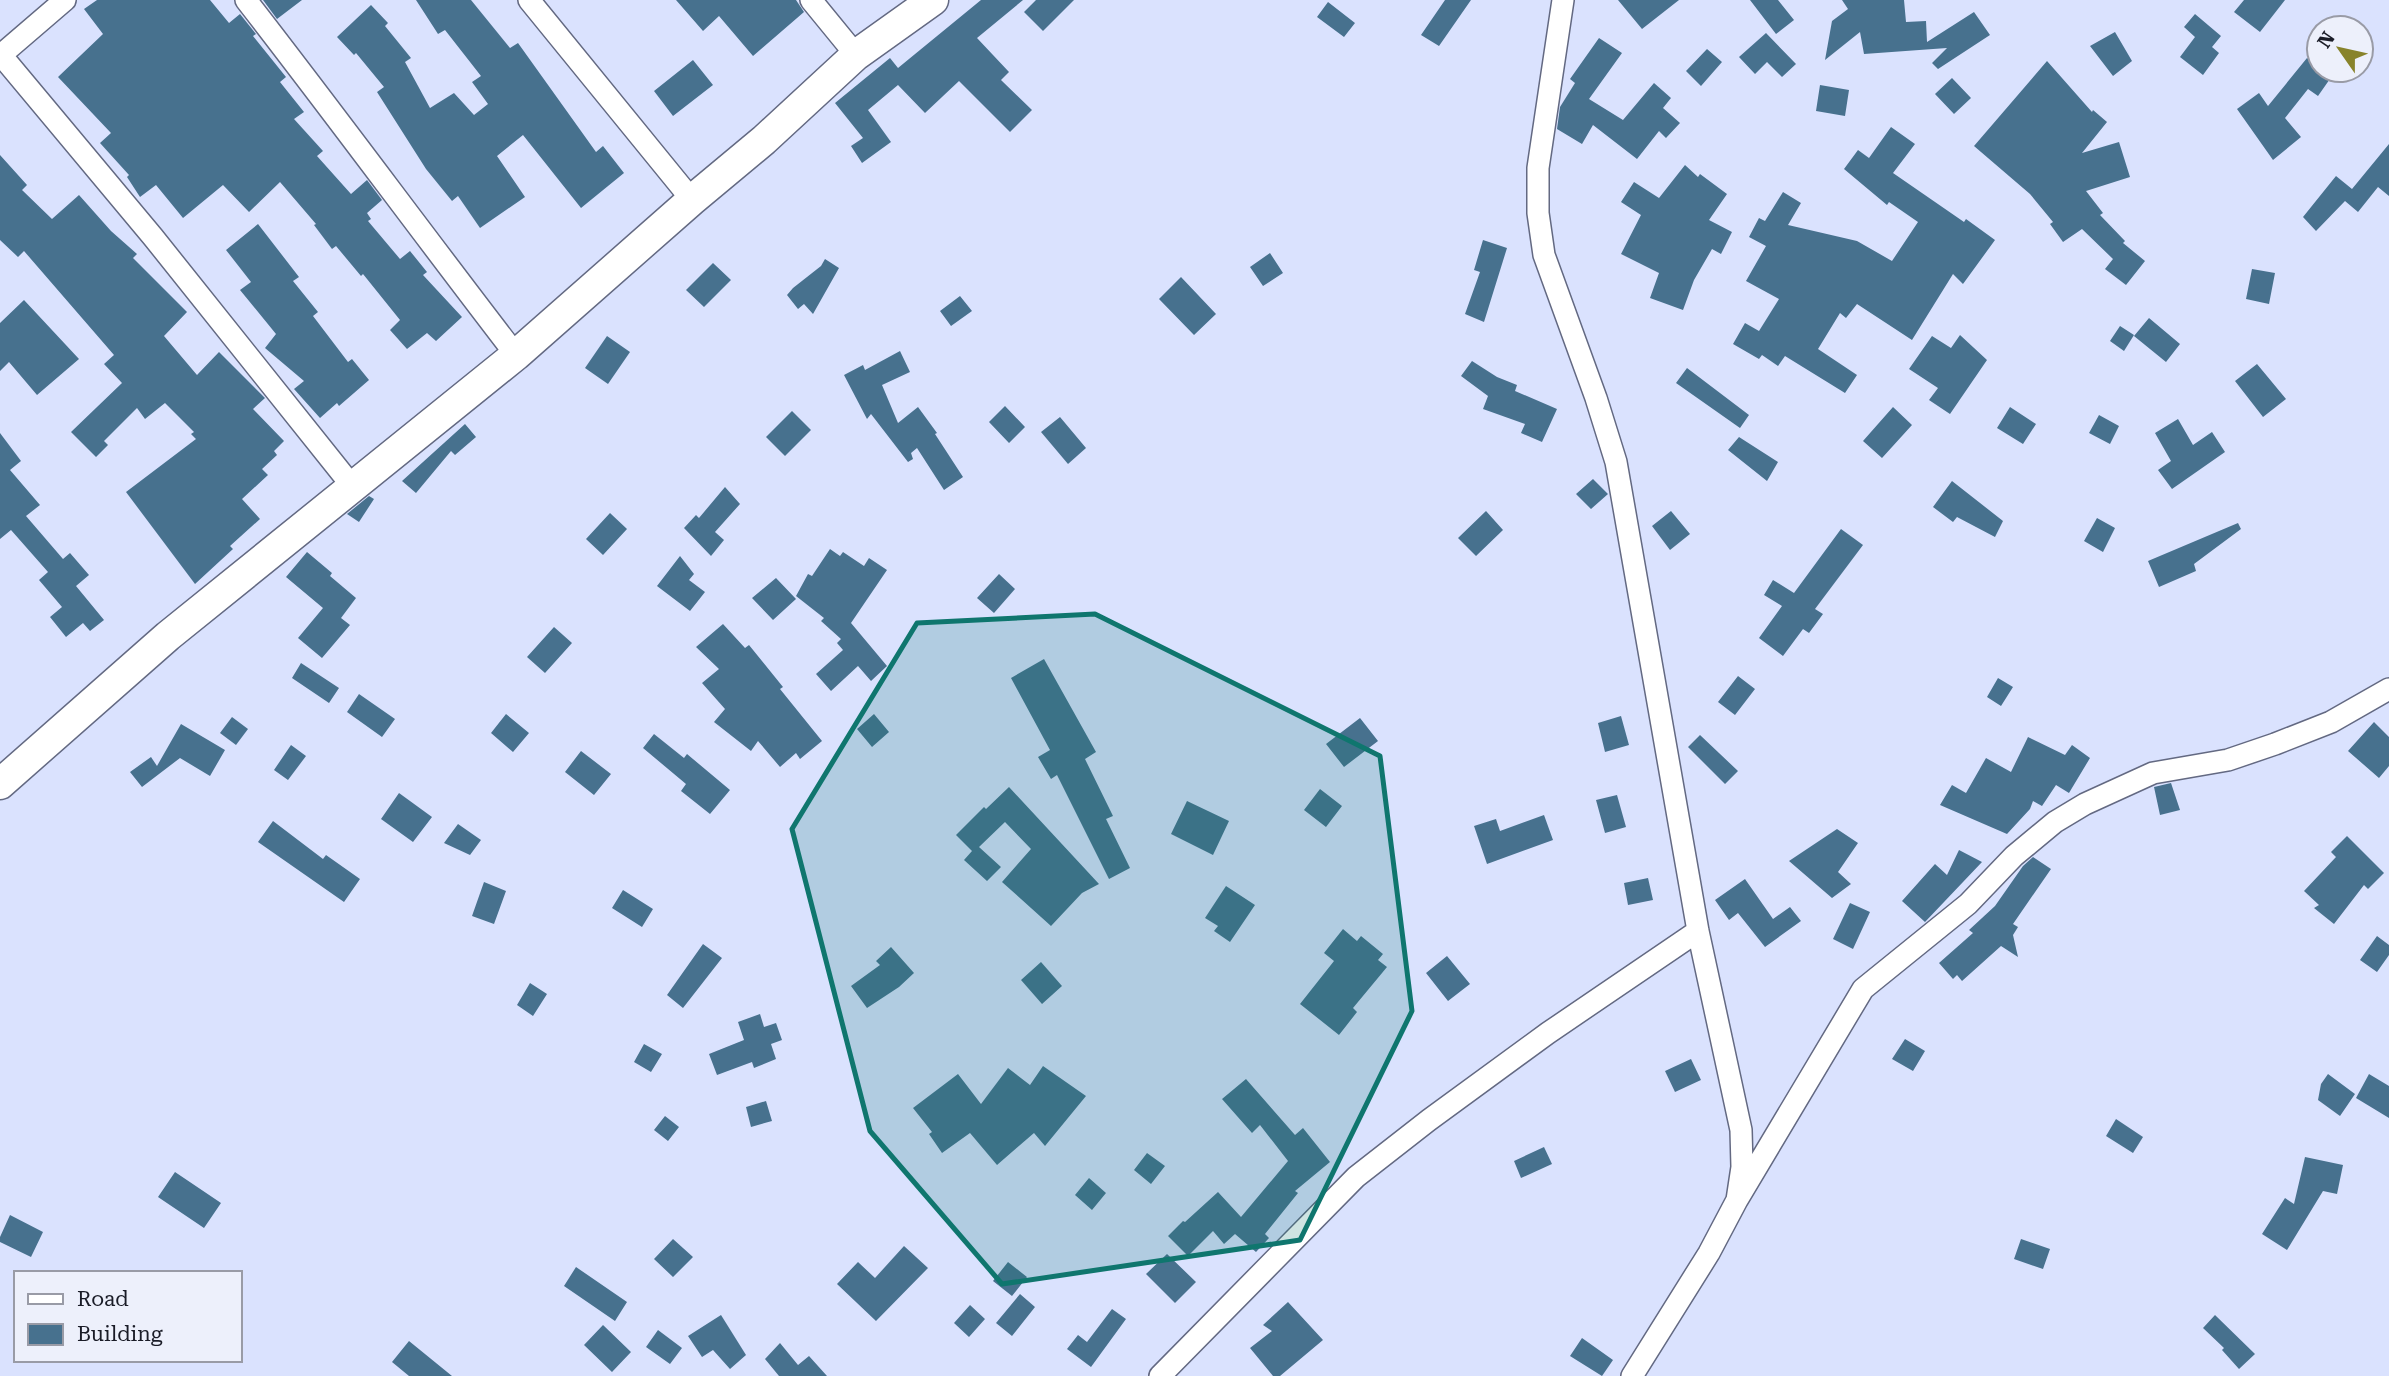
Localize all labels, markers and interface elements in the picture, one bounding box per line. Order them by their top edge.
north arrow [2305,14,2375,84]
text: N [2313,27,2340,52]
legend [14,1271,242,1362]
text: Road [77,1287,129,1311]
text: Building [77,1322,163,1346]

